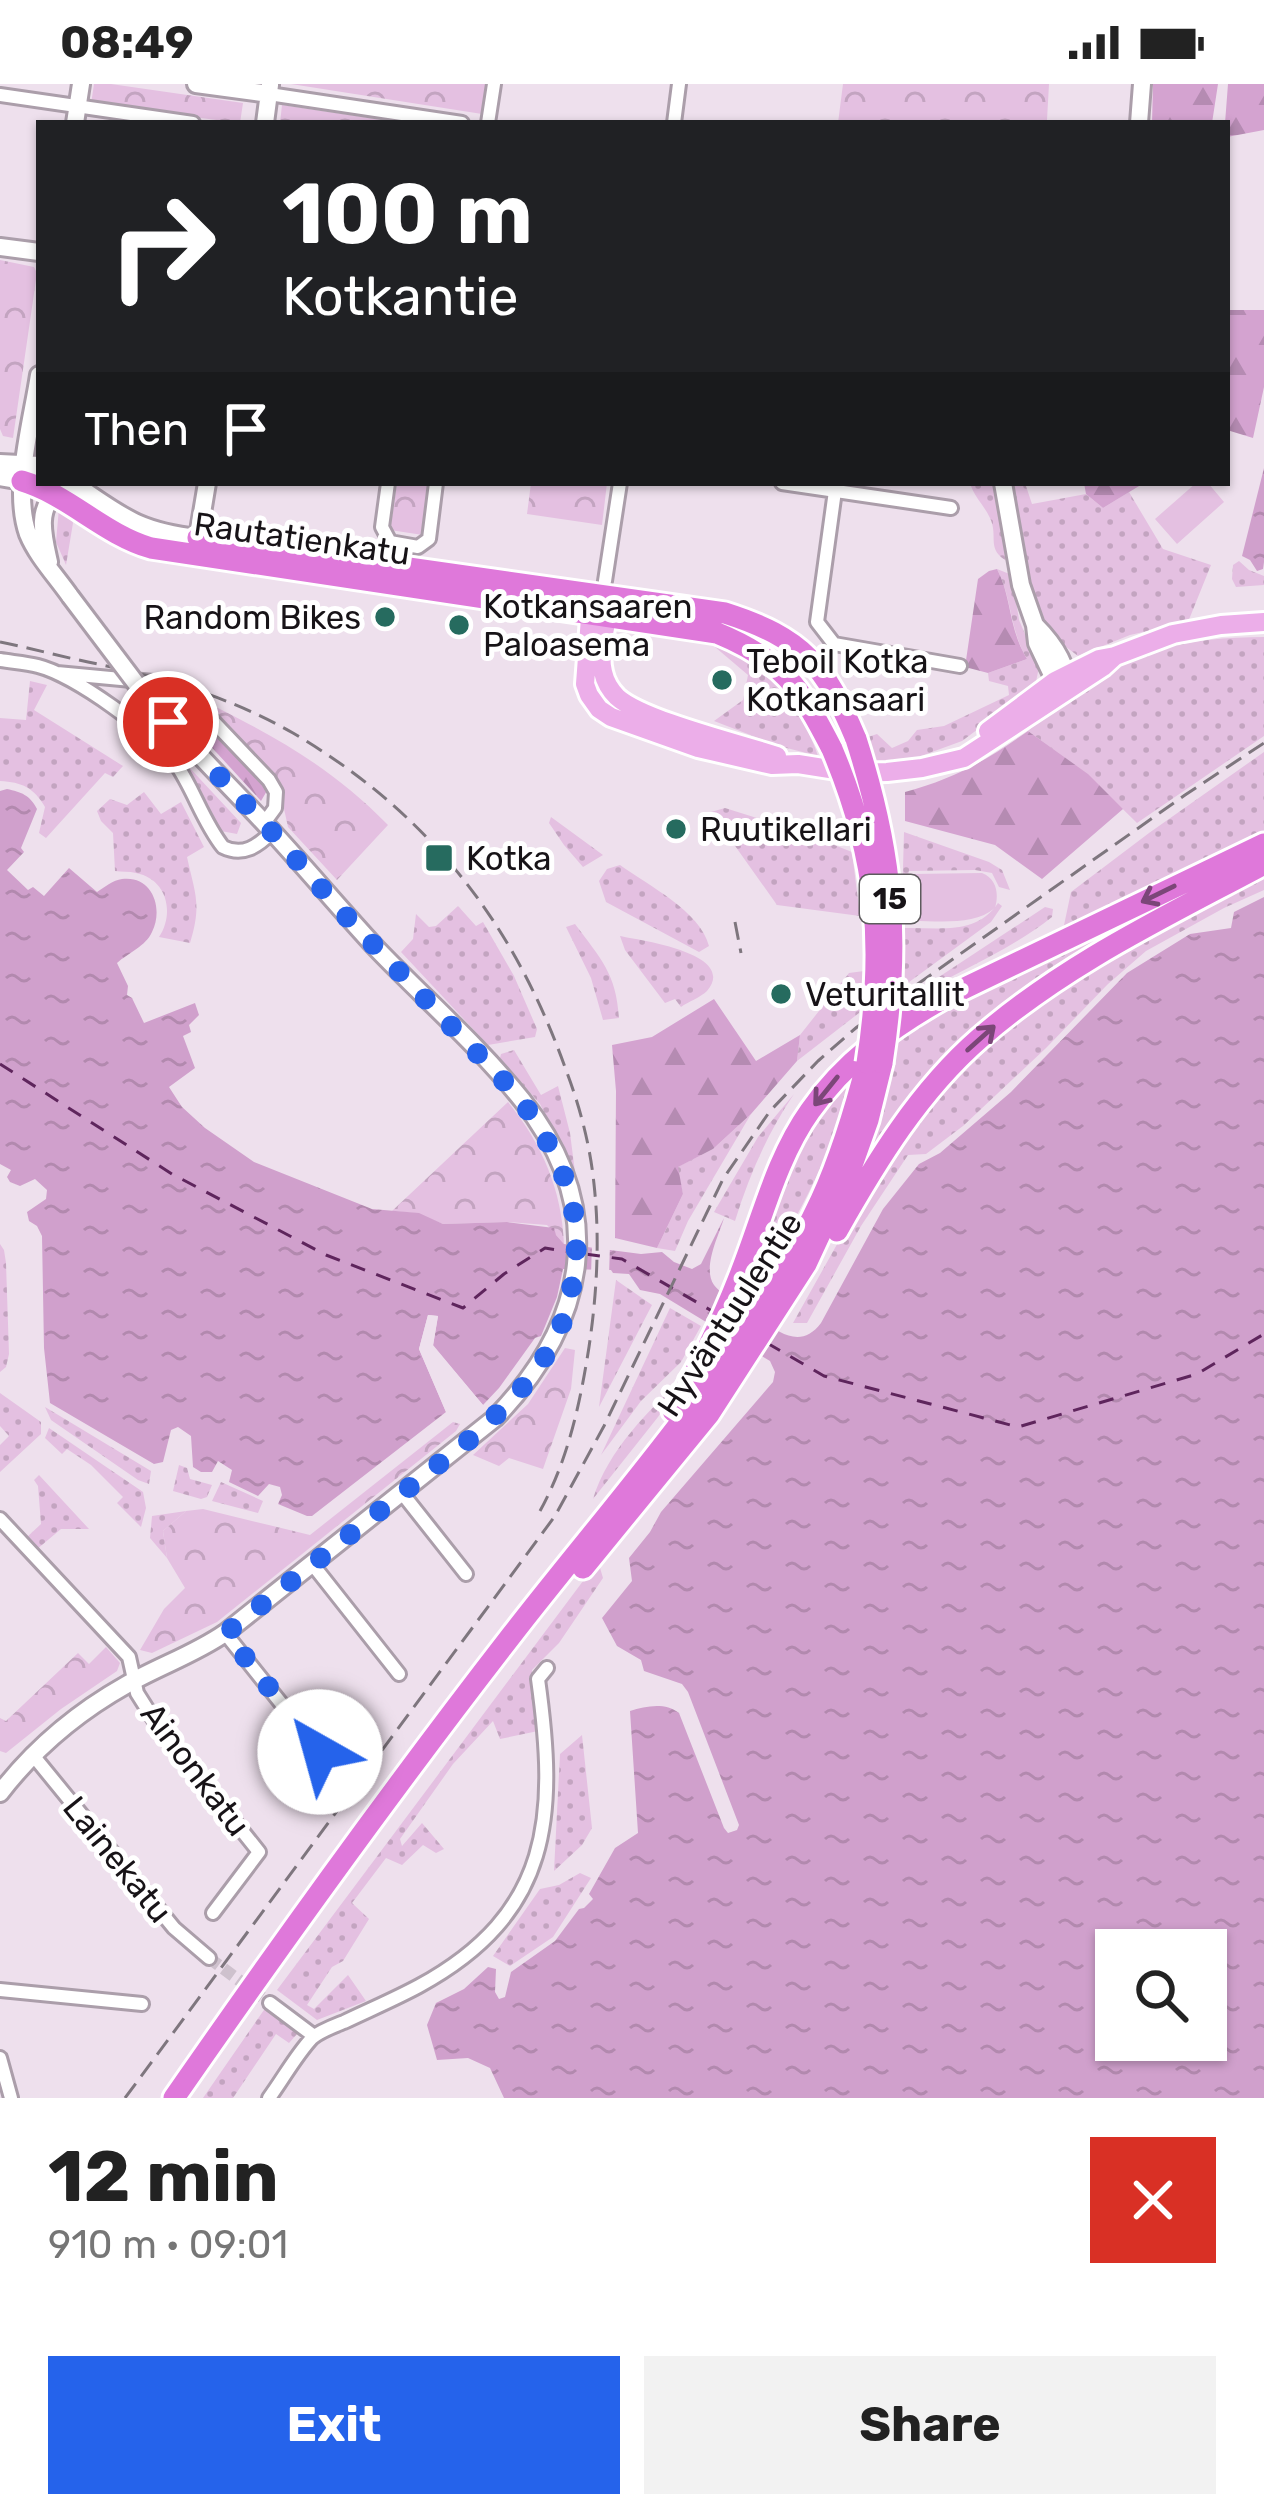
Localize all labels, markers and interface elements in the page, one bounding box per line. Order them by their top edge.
text: 08:49 [60,16,194,69]
text: 100 m [282,164,533,264]
icon: right [84,168,240,324]
text: Kotkantie [282,265,519,329]
icon: arrive [213,396,279,462]
text: Then [84,403,189,456]
street label: Rautatienkatu [192,504,412,573]
place label: Kotkansaaren Paloasema [483,587,692,664]
place label: Random Bikes [144,598,361,637]
marker: Random Bikes [372,604,398,630]
marker: Kotkansaaren Paloasema [446,612,472,638]
place label: Teboil Kotka Kotkansaari [746,642,929,719]
marker: Teboil Kotka Kotkansaari [709,667,735,693]
pin [117,671,219,773]
icon: arrive [135,689,201,755]
place label: Ruutikellari [700,810,872,849]
marker: Ruutikellari [663,816,689,842]
place label: Kotka [466,839,551,878]
marker: Kotka [423,842,455,874]
road number: 15 [860,875,920,923]
one-way arrow [1141,884,1177,906]
place label: Veturitallit [805,975,965,1014]
marker: Veturitallit [768,981,794,1007]
one-way arrow [965,1025,996,1052]
one-way arrow [813,1075,840,1107]
street label: Hyväntuulentie [649,1205,810,1424]
position arrow [257,1689,383,1815]
street label: Ainonkatu [133,1695,258,1844]
street label: Lainekatu [55,1788,180,1930]
map controls [1095,1929,1227,2061]
button: search [1095,1929,1227,2061]
text: 12 min [48,2134,279,2219]
button: close [1090,2137,1216,2263]
text: 910 m · 09:01 [48,2222,288,2268]
button: Exit [48,2356,620,2494]
button: Share [644,2356,1216,2494]

